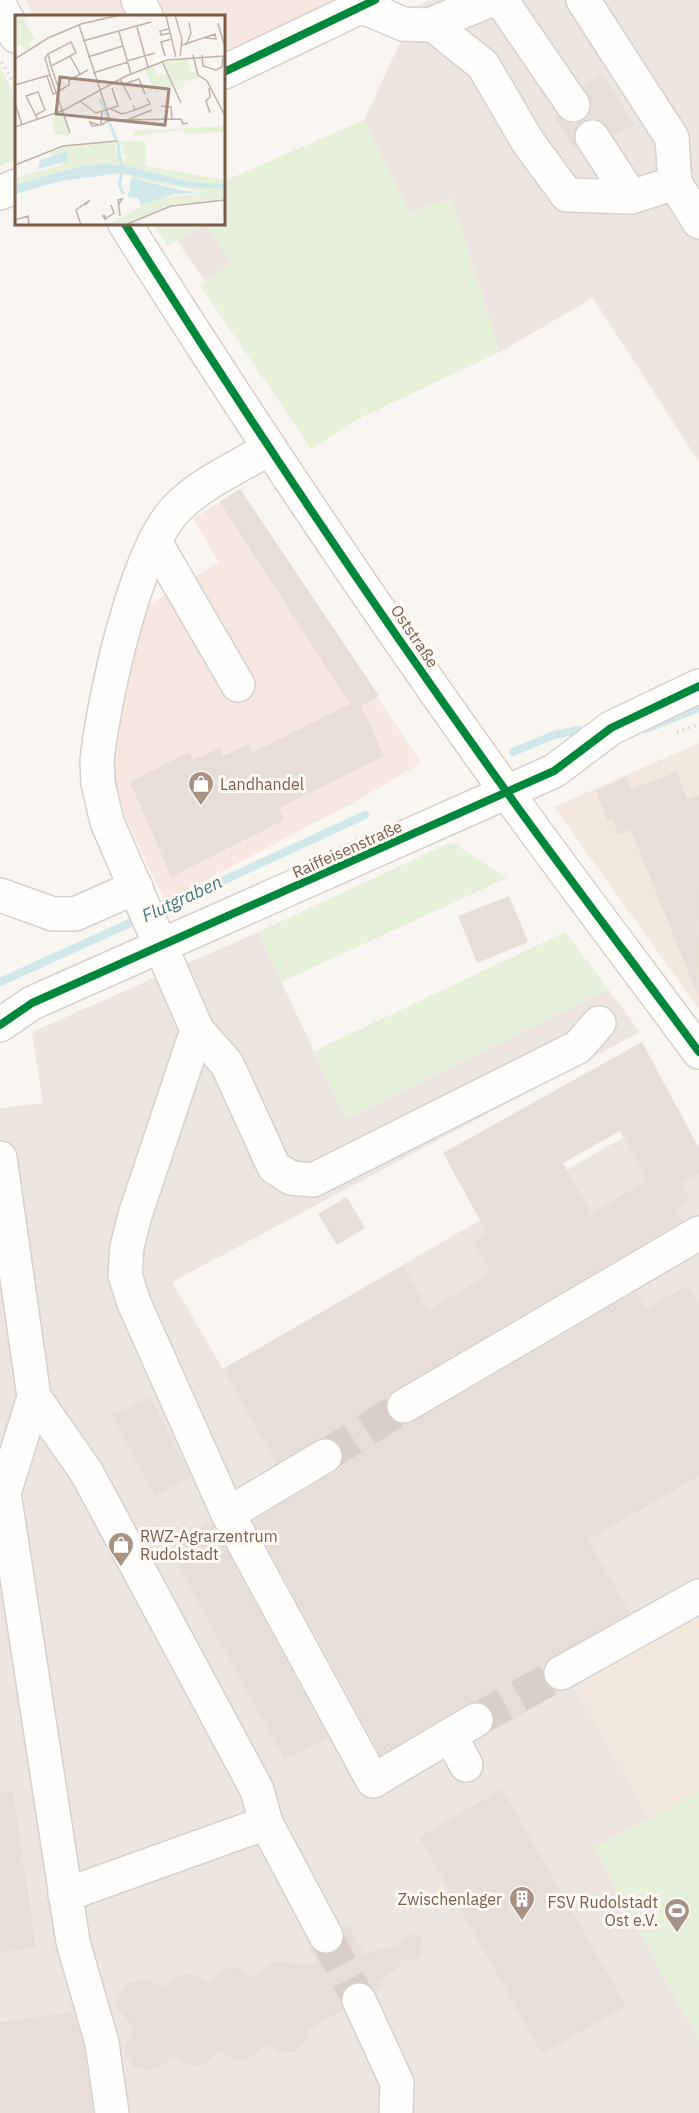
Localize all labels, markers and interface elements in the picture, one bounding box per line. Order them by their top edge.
inset map [15,15,225,225]
street label: Oststraße [387,601,443,671]
shop icon: Landhandel [186,769,216,807]
place label: Landhandel [220,774,304,794]
street label: Raiffeisenstraße [289,816,405,882]
water label: Flutgraben [138,870,226,927]
place label: RWZ-Agrarzentrum Rudolstadt [140,1526,278,1564]
shop icon: RWZ-Agrarzentrum Rudolstadt [106,1530,136,1568]
building icon: Zwischenlager [507,1884,537,1922]
place label: Zwischenlager [398,1889,502,1909]
place label: FSV Rudolstadt Ost e.V. [548,1892,658,1930]
sports icon: FSV Rudolstadt Ost e.V. [662,1896,692,1934]

